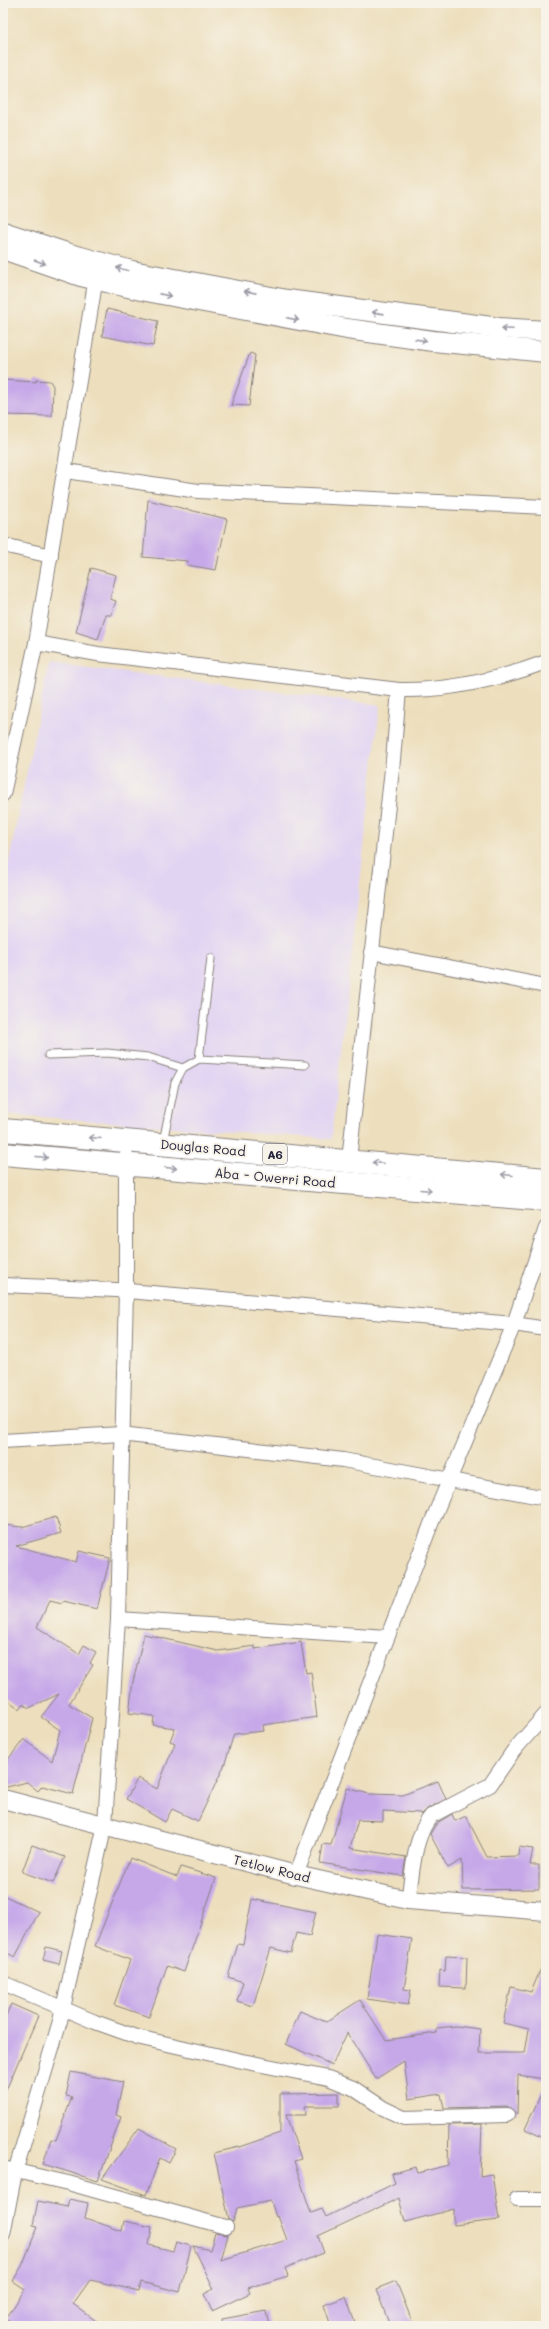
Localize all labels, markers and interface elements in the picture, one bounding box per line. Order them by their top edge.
one-way arrow [33,259,46,266]
one-way arrow [116,264,129,272]
one-way arrow [244,288,257,296]
one-way arrow [158,291,171,299]
one-way arrow [372,309,385,317]
one-way arrow [286,315,299,323]
one-way arrow [501,325,514,332]
one-way arrow [414,336,427,344]
one-way arrow [89,1134,102,1141]
street label: Douglas Road [160,1135,246,1159]
road number: A6 [263,1144,287,1164]
one-way arrow [35,1154,48,1161]
one-way arrow [372,1159,385,1166]
street label: Aba - Owerri Road [214,1163,336,1191]
one-way arrow [164,1164,177,1172]
one-way arrow [501,1171,514,1179]
one-way arrow [420,1186,433,1194]
street label: Tetlow Road [232,1850,312,1886]

